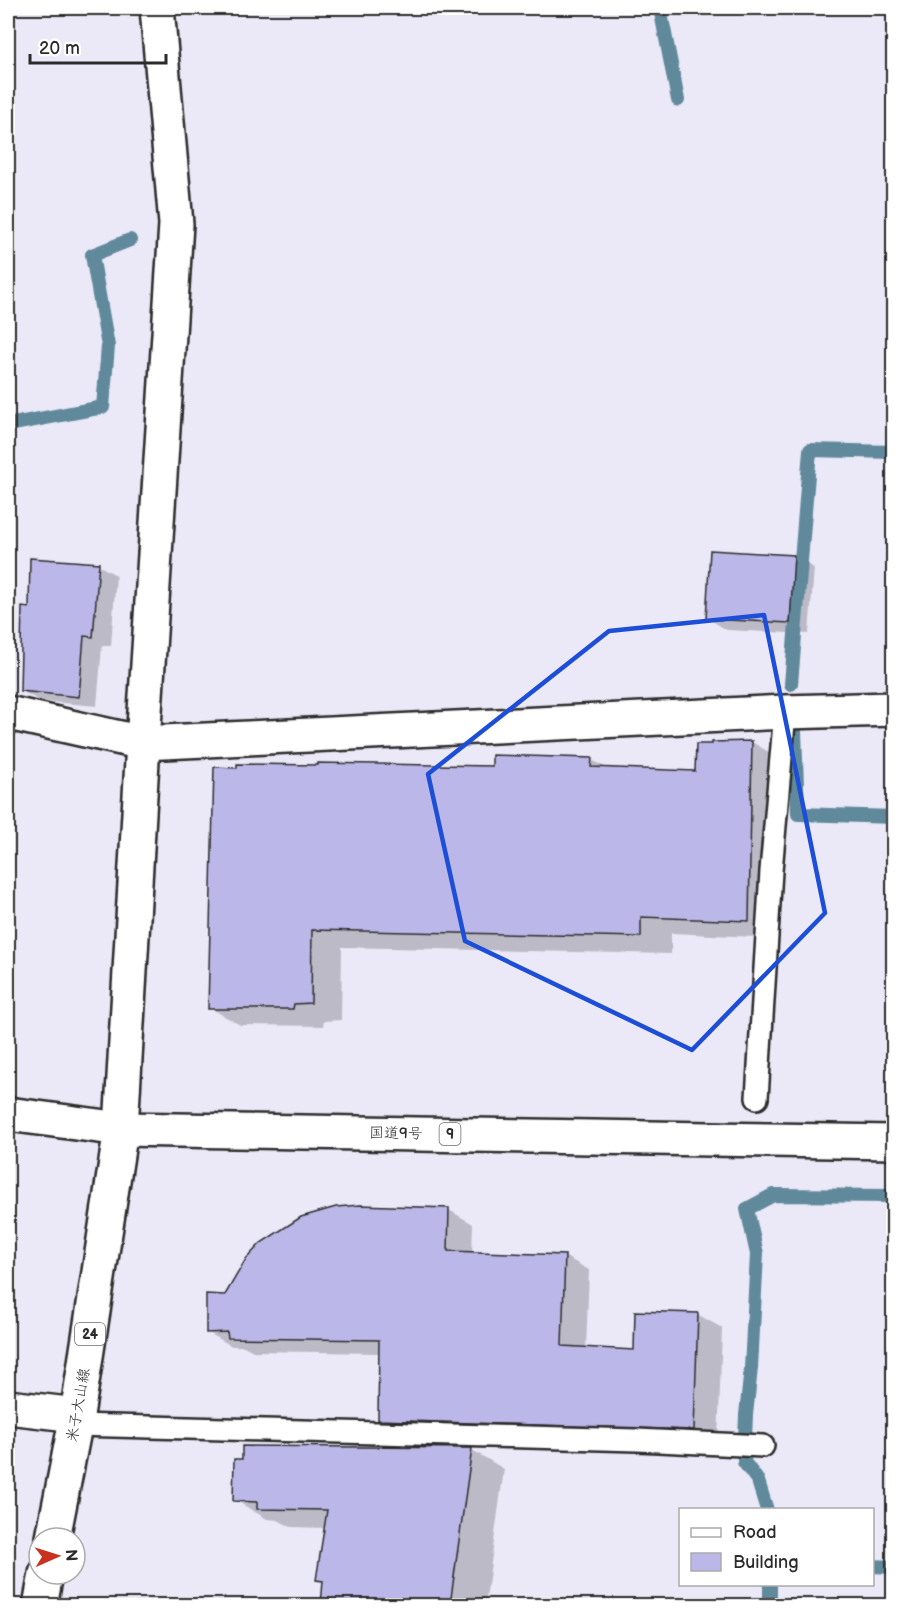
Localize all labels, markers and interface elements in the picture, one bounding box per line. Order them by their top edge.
scale bar [30,27,166,65]
text: 20 m [39,38,80,59]
road number: 9 [440,1123,460,1145]
street label: 国道9号 [369,1124,423,1143]
road number: 24 [75,1323,105,1345]
street label: 米子大山線 [63,1366,94,1444]
legend [679,1508,874,1586]
text: Road [733,1522,777,1543]
north arrow [27,1526,87,1586]
text: N [61,1549,80,1562]
text: Building [733,1552,799,1573]

